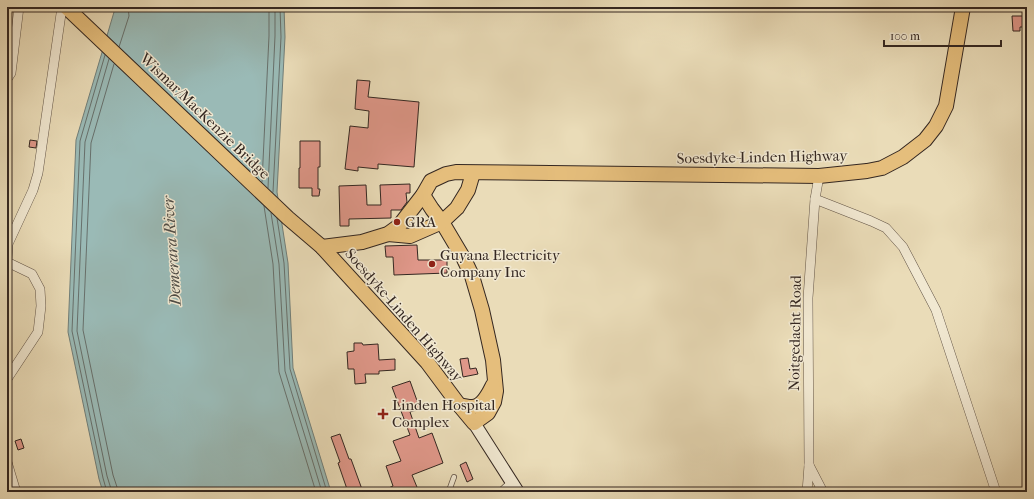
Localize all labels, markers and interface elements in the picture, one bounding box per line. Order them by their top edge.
scale bar [884,22,1001,48]
text: 100 m [890,29,920,43]
street label: Wismar/MacKenzie Bridge [136,49,274,183]
street label: Soesdyke-Linden Highway [677,146,848,167]
water label: Demerara River [158,194,185,307]
place label: GRA [405,213,436,231]
marker: GRA [392,217,402,227]
street label: Soesdyke-Linden Highway [341,245,467,386]
place label: Guyana Electricity Company Inc [440,246,561,281]
marker: Guyana Electricity Company Inc [427,259,437,269]
street label: Noitgedacht Road [785,274,805,391]
place label: Linden Hospital Complex [392,396,495,431]
marker: Linden Hospital Complex [377,408,389,420]

